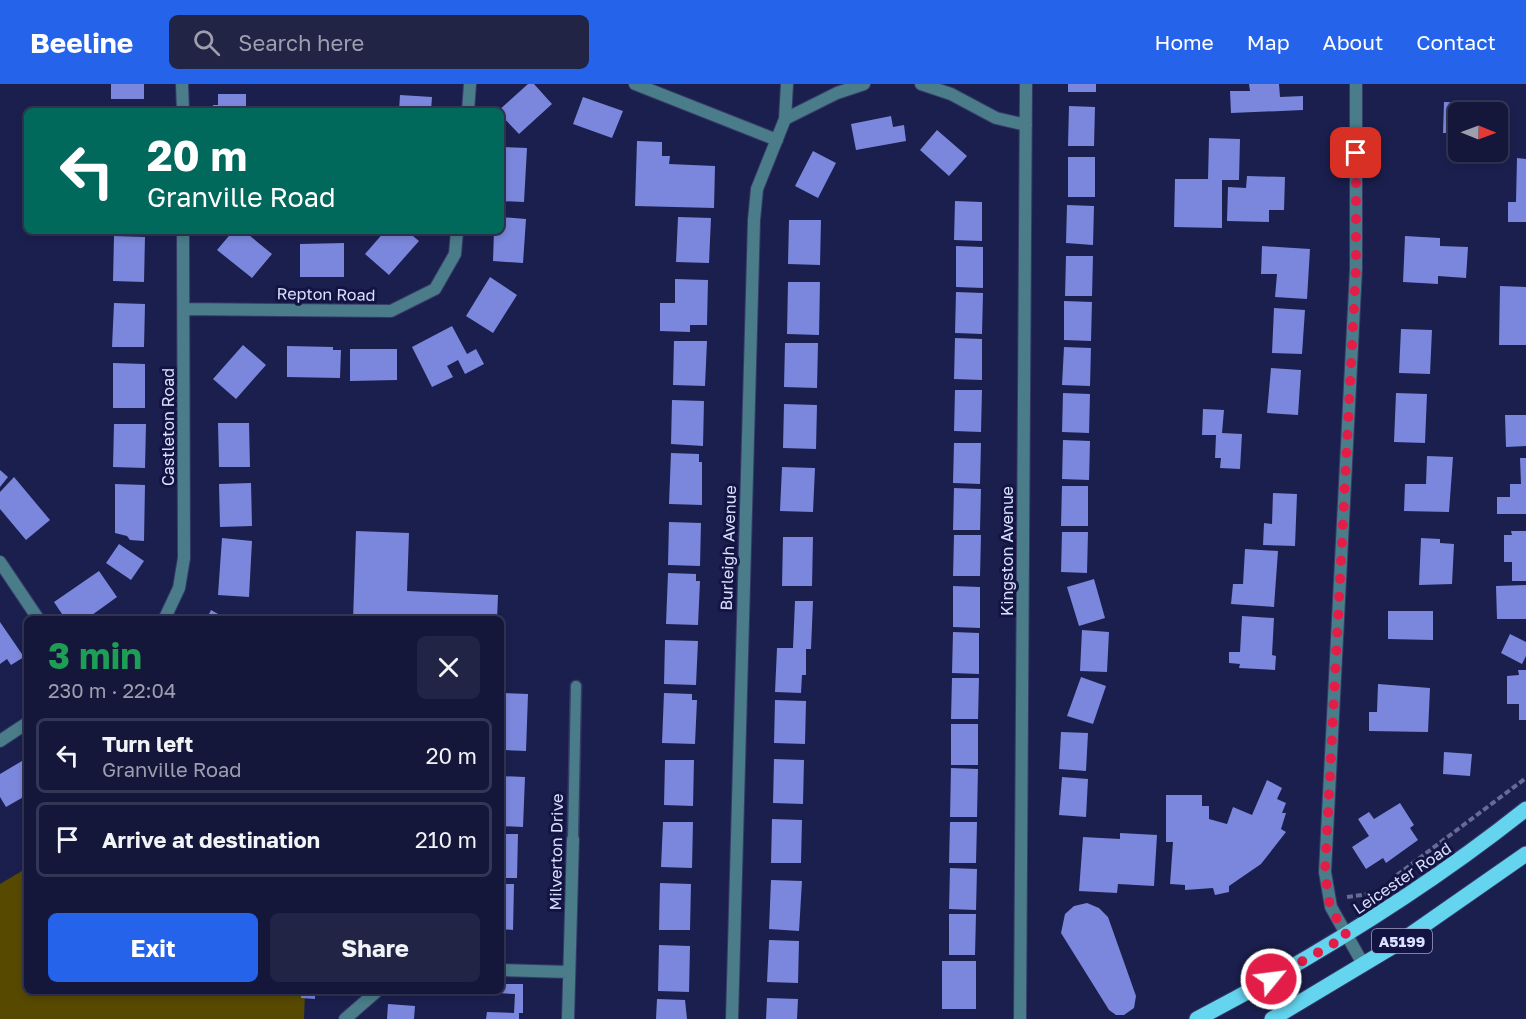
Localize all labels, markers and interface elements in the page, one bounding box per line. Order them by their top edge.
search box [169,15,589,69]
text: Beeline [30,26,133,59]
icon: search [190,26,223,59]
text: Search here [238,29,364,56]
text: Home [1154,29,1214,55]
text: Map [1247,29,1290,55]
text: About [1323,29,1383,55]
text: Contact [1416,29,1496,55]
north arrow [1448,102,1508,162]
map controls [1448,102,1508,162]
pin [1330,127,1381,178]
text: 20 m [147,130,247,180]
icon: left [48,132,126,210]
icon: arrive [1339,136,1372,169]
text: Granville Road [147,181,336,213]
street label: Repton Road [276,283,376,305]
street label: Castleton Road [158,368,178,486]
street label: Burleigh Avenue [716,485,740,611]
street label: Kingston Avenue [997,486,1017,616]
text: 3 min [48,634,142,677]
button: close [417,636,480,699]
text: 230 m · 22:04 [48,678,176,702]
text: Turn left [102,730,193,757]
icon: left [51,739,84,772]
text: 20 m [426,742,477,769]
text: Granville Road [102,757,242,781]
street label: Milverton Drive [545,793,567,911]
icon: arrive [51,823,84,856]
text: Arrive at destination [102,826,320,853]
text: 210 m [415,826,477,853]
street label: Leicester Road [1349,838,1455,918]
button: Exit [48,913,258,982]
button: Share [270,913,480,982]
road number: A5199 [1372,929,1432,953]
position arrow [1239,947,1303,1011]

